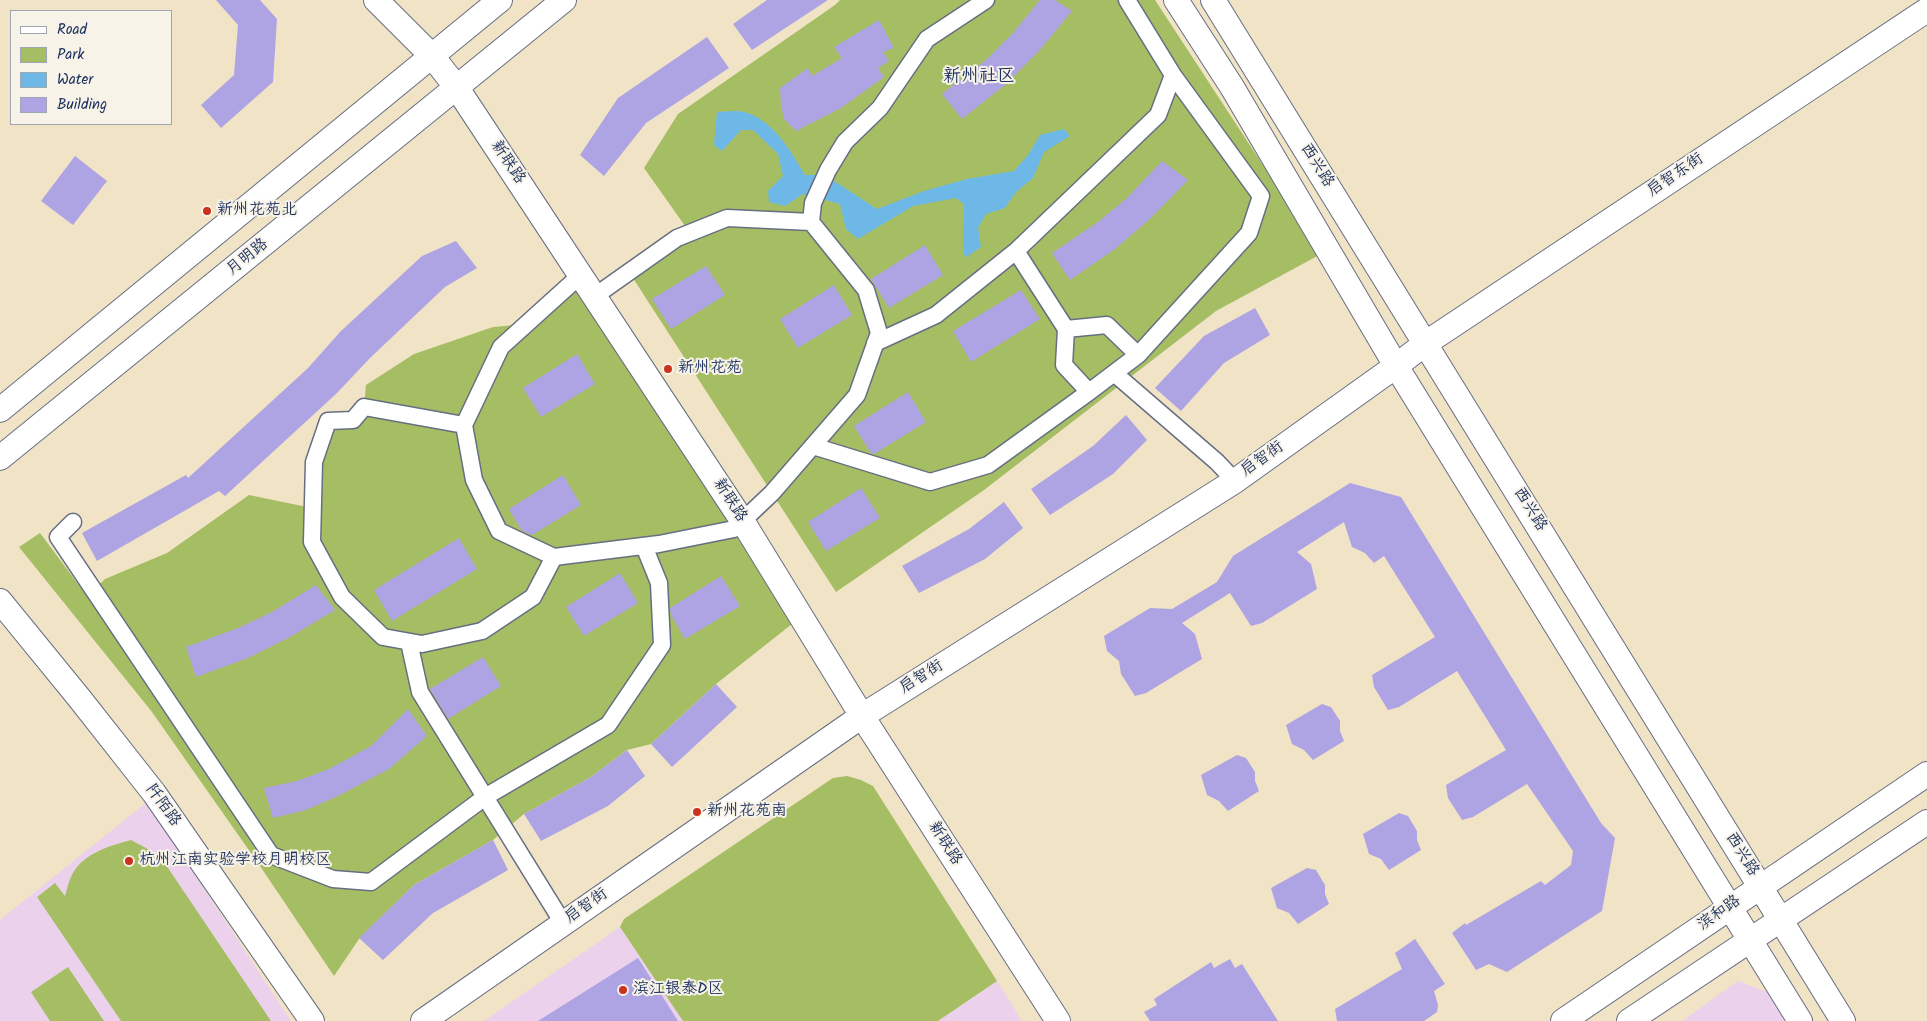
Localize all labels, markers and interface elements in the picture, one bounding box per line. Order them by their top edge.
legend [10,10,172,125]
text: Road [57,18,87,42]
text: Park [57,43,84,67]
district label: 新州社区 [943,67,1015,89]
text: Water [57,68,93,92]
text: Building [57,93,107,117]
street label: 新联路 [486,138,528,188]
street label: 西兴路 [1295,141,1337,191]
street label: 启智东街 [1644,150,1708,202]
place label: 新州花苑北 [217,201,297,221]
marker: 新州花苑北 [201,205,213,217]
street label: 月明路 [223,235,273,281]
place label: 新州花苑 [678,359,742,379]
marker: 新州花苑 [662,363,674,375]
street label: 启智街 [1238,438,1288,482]
street label: 新联路 [708,476,750,526]
street label: 西兴路 [1508,485,1550,535]
street label: 启智街 [897,657,947,699]
street label: 阡陌路 [140,781,184,831]
place label: 新州花苑南 [707,802,787,822]
marker: 新州花苑南 [691,806,703,818]
street label: 新联路 [923,819,965,869]
street label: 西兴路 [1720,830,1762,880]
place label: 杭州江南实验学校月明校区 [139,851,331,871]
marker: 杭州江南实验学校月明校区 [123,855,135,867]
street label: 启智街 [562,885,612,929]
street label: 滨和路 [1695,892,1745,936]
place label: 滨江银泰D区 [633,980,723,1000]
marker: 滨江银泰D区 [617,984,629,996]

